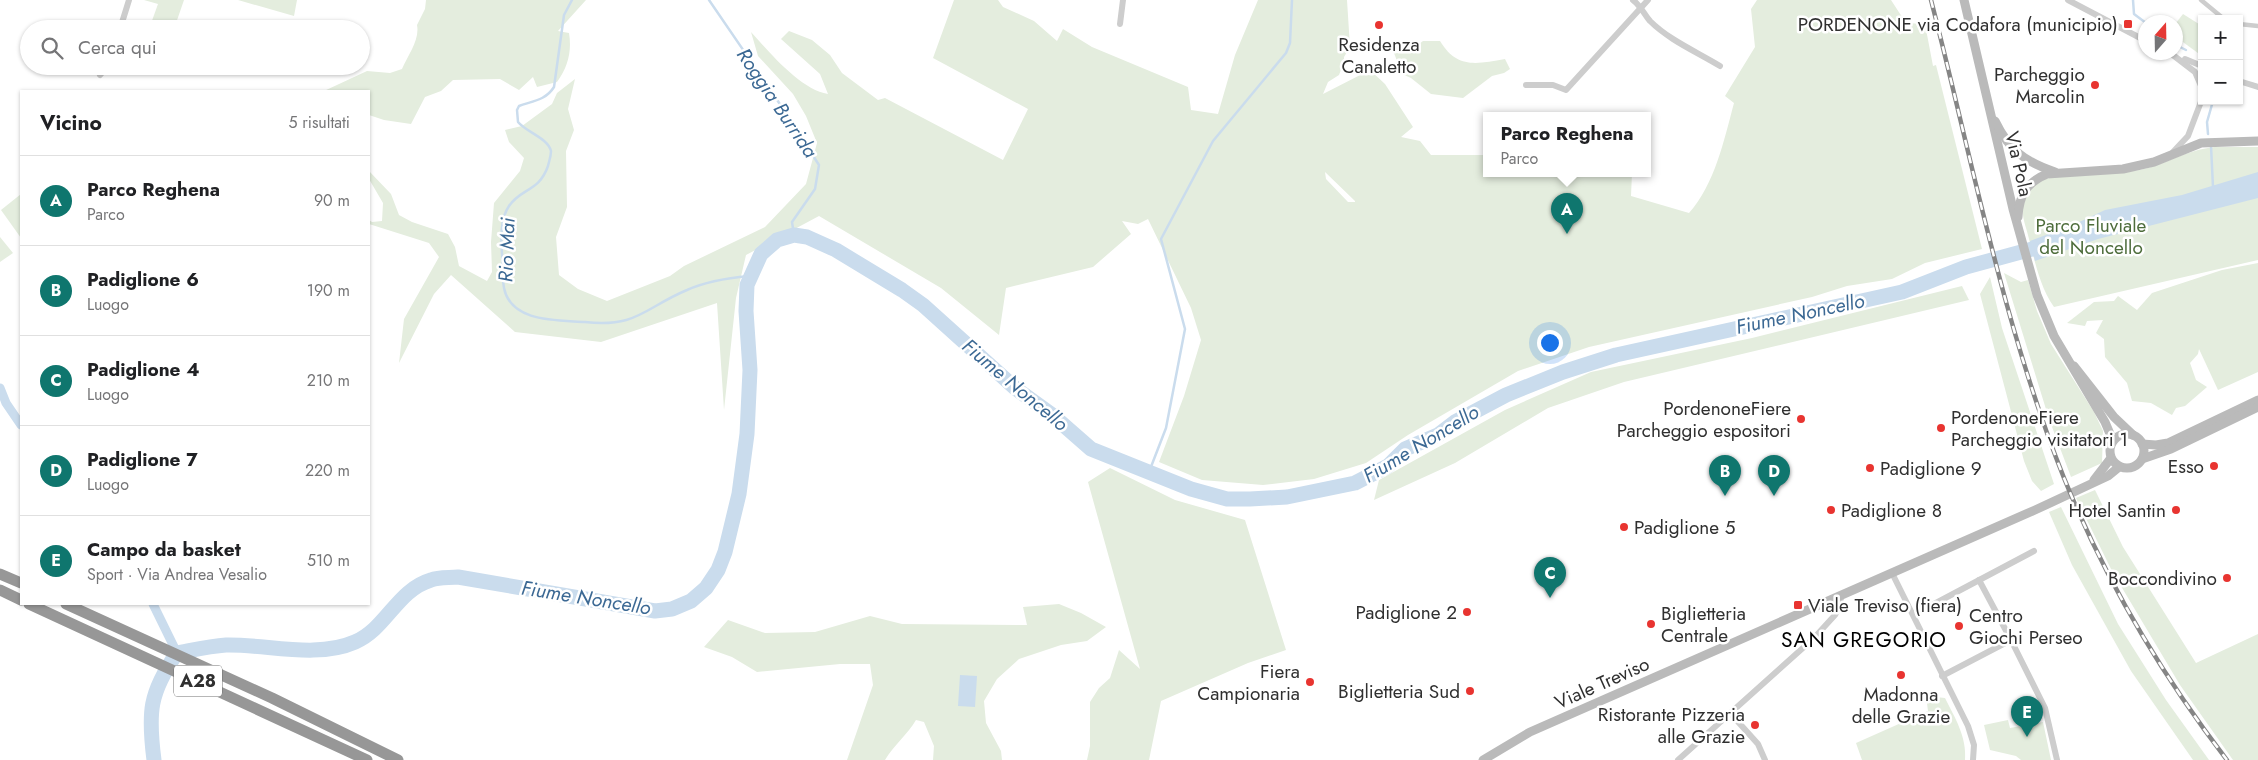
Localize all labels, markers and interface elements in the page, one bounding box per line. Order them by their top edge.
place label: PORDENONE via Codafora (municipio) [1798,11,2118,38]
north arrow [2138,15,2183,60]
map controls [2198,15,2243,105]
button: + [2198,15,2243,60]
marker: PORDENONE via Codafora (municipio) [2122,18,2134,30]
marker: Residenza Canaletto [1373,19,1385,31]
search box [20,20,370,75]
place label: Residenza Canaletto [1338,31,1420,80]
icon: search [38,34,66,62]
text: Cerca qui [78,34,157,61]
water label: Roggia Burrida [729,42,825,164]
button: − [2198,60,2243,105]
place label: Parcheggio Marcolin [1994,61,2085,110]
marker: Parcheggio Marcolin [2089,79,2101,91]
text: Vicino [40,108,102,138]
text: 5 risultati [288,111,350,134]
popup [1483,112,1651,177]
text: Parco Reghena [1501,120,1633,147]
street label: Via Pola [1998,129,2040,199]
text: Parco [1501,147,1538,170]
text: Parco Reghena [87,176,220,203]
text: A [50,189,62,212]
text: 90 m [314,189,350,212]
pin: A [1551,193,1583,234]
text: Parco [87,203,125,226]
park label: Parco Fluviale del Noncello [2036,212,2147,261]
water label: Rio Mai [491,216,523,283]
text: Padiglione 6 [87,266,199,293]
text: B [51,279,61,302]
text: 190 m [307,279,350,302]
water label: Fiume Noncello [1733,286,1867,342]
text: Luogo [87,293,129,316]
your location [1537,330,1563,356]
water label: Fiume Noncello [956,332,1075,438]
text: Padiglione 4 [87,356,199,383]
text: C [50,369,62,392]
text: 210 m [307,369,350,392]
text: Luogo [87,383,129,406]
place label: PordenoneFiere Parcheggio espositori [1617,395,1791,444]
water label: Fiume Noncello [1358,398,1485,490]
place label: PordenoneFiere Parcheggio visitatori 1 [1951,404,2128,453]
marker: PordenoneFiere Parcheggio espositori [1795,413,1807,425]
marker: PordenoneFiere Parcheggio visitatori 1 [1935,422,1947,434]
text: Padiglione 7 [87,446,198,473]
place label: Esso [2168,453,2204,480]
pin: B [1709,455,1741,496]
pin: D [1758,455,1790,496]
place label: Padiglione 9 [1880,455,1982,482]
text: D [50,459,62,482]
text: 220 m [305,459,350,482]
marker: Esso [2208,460,2220,472]
marker: Padiglione 9 [1864,462,1876,474]
text: Luogo [87,473,129,496]
place label: Padiglione 8 [1841,497,1942,524]
place label: Hotel Santin [2069,497,2166,524]
marker: Padiglione 8 [1825,504,1837,516]
marker: Hotel Santin [2170,504,2182,516]
place label: Padiglione 5 [1634,514,1735,541]
marker: Padiglione 5 [1618,521,1630,533]
text: Campo da basket [87,536,241,563]
text: E [51,549,61,572]
text: 510 m [307,549,350,572]
pin: C [1534,557,1566,598]
text: Sport · Via Andrea Vesalio [87,563,267,586]
place label: Boccondivino [2108,565,2217,592]
marker: Boccondivino [2221,572,2233,584]
water label: Fiume Noncello [519,573,653,623]
place label: Viale Treviso (fiera) [1808,592,1962,619]
place label: Padiglione 2 [1355,599,1457,626]
marker: Viale Treviso (fiera) [1792,599,1804,611]
place label: Biglietteria Centrale [1661,600,1746,649]
place label: Centro Giochi Perseo [1969,602,2083,651]
marker: Padiglione 2 [1461,606,1473,618]
marker: Biglietteria Centrale [1645,618,1657,630]
marker: Centro Giochi Perseo [1953,620,1965,632]
district label: SAN GREGORIO [1781,625,1947,655]
street label: Viale Treviso [1550,650,1654,716]
place label: Fiera Campionaria [1197,658,1300,707]
road number: A28 [174,666,222,696]
marker: Madonna delle Grazie [1895,669,1907,681]
marker: Fiera Campionaria [1304,676,1316,688]
place label: Biglietteria Sud [1338,678,1460,705]
place label: Madonna delle Grazie [1852,681,1951,730]
marker: Biglietteria Sud [1464,685,1476,697]
pin: E [2011,696,2043,737]
place label: Ristorante Pizzeria alle Grazie [1598,701,1745,750]
marker: Ristorante Pizzeria alle Grazie [1749,719,1761,731]

